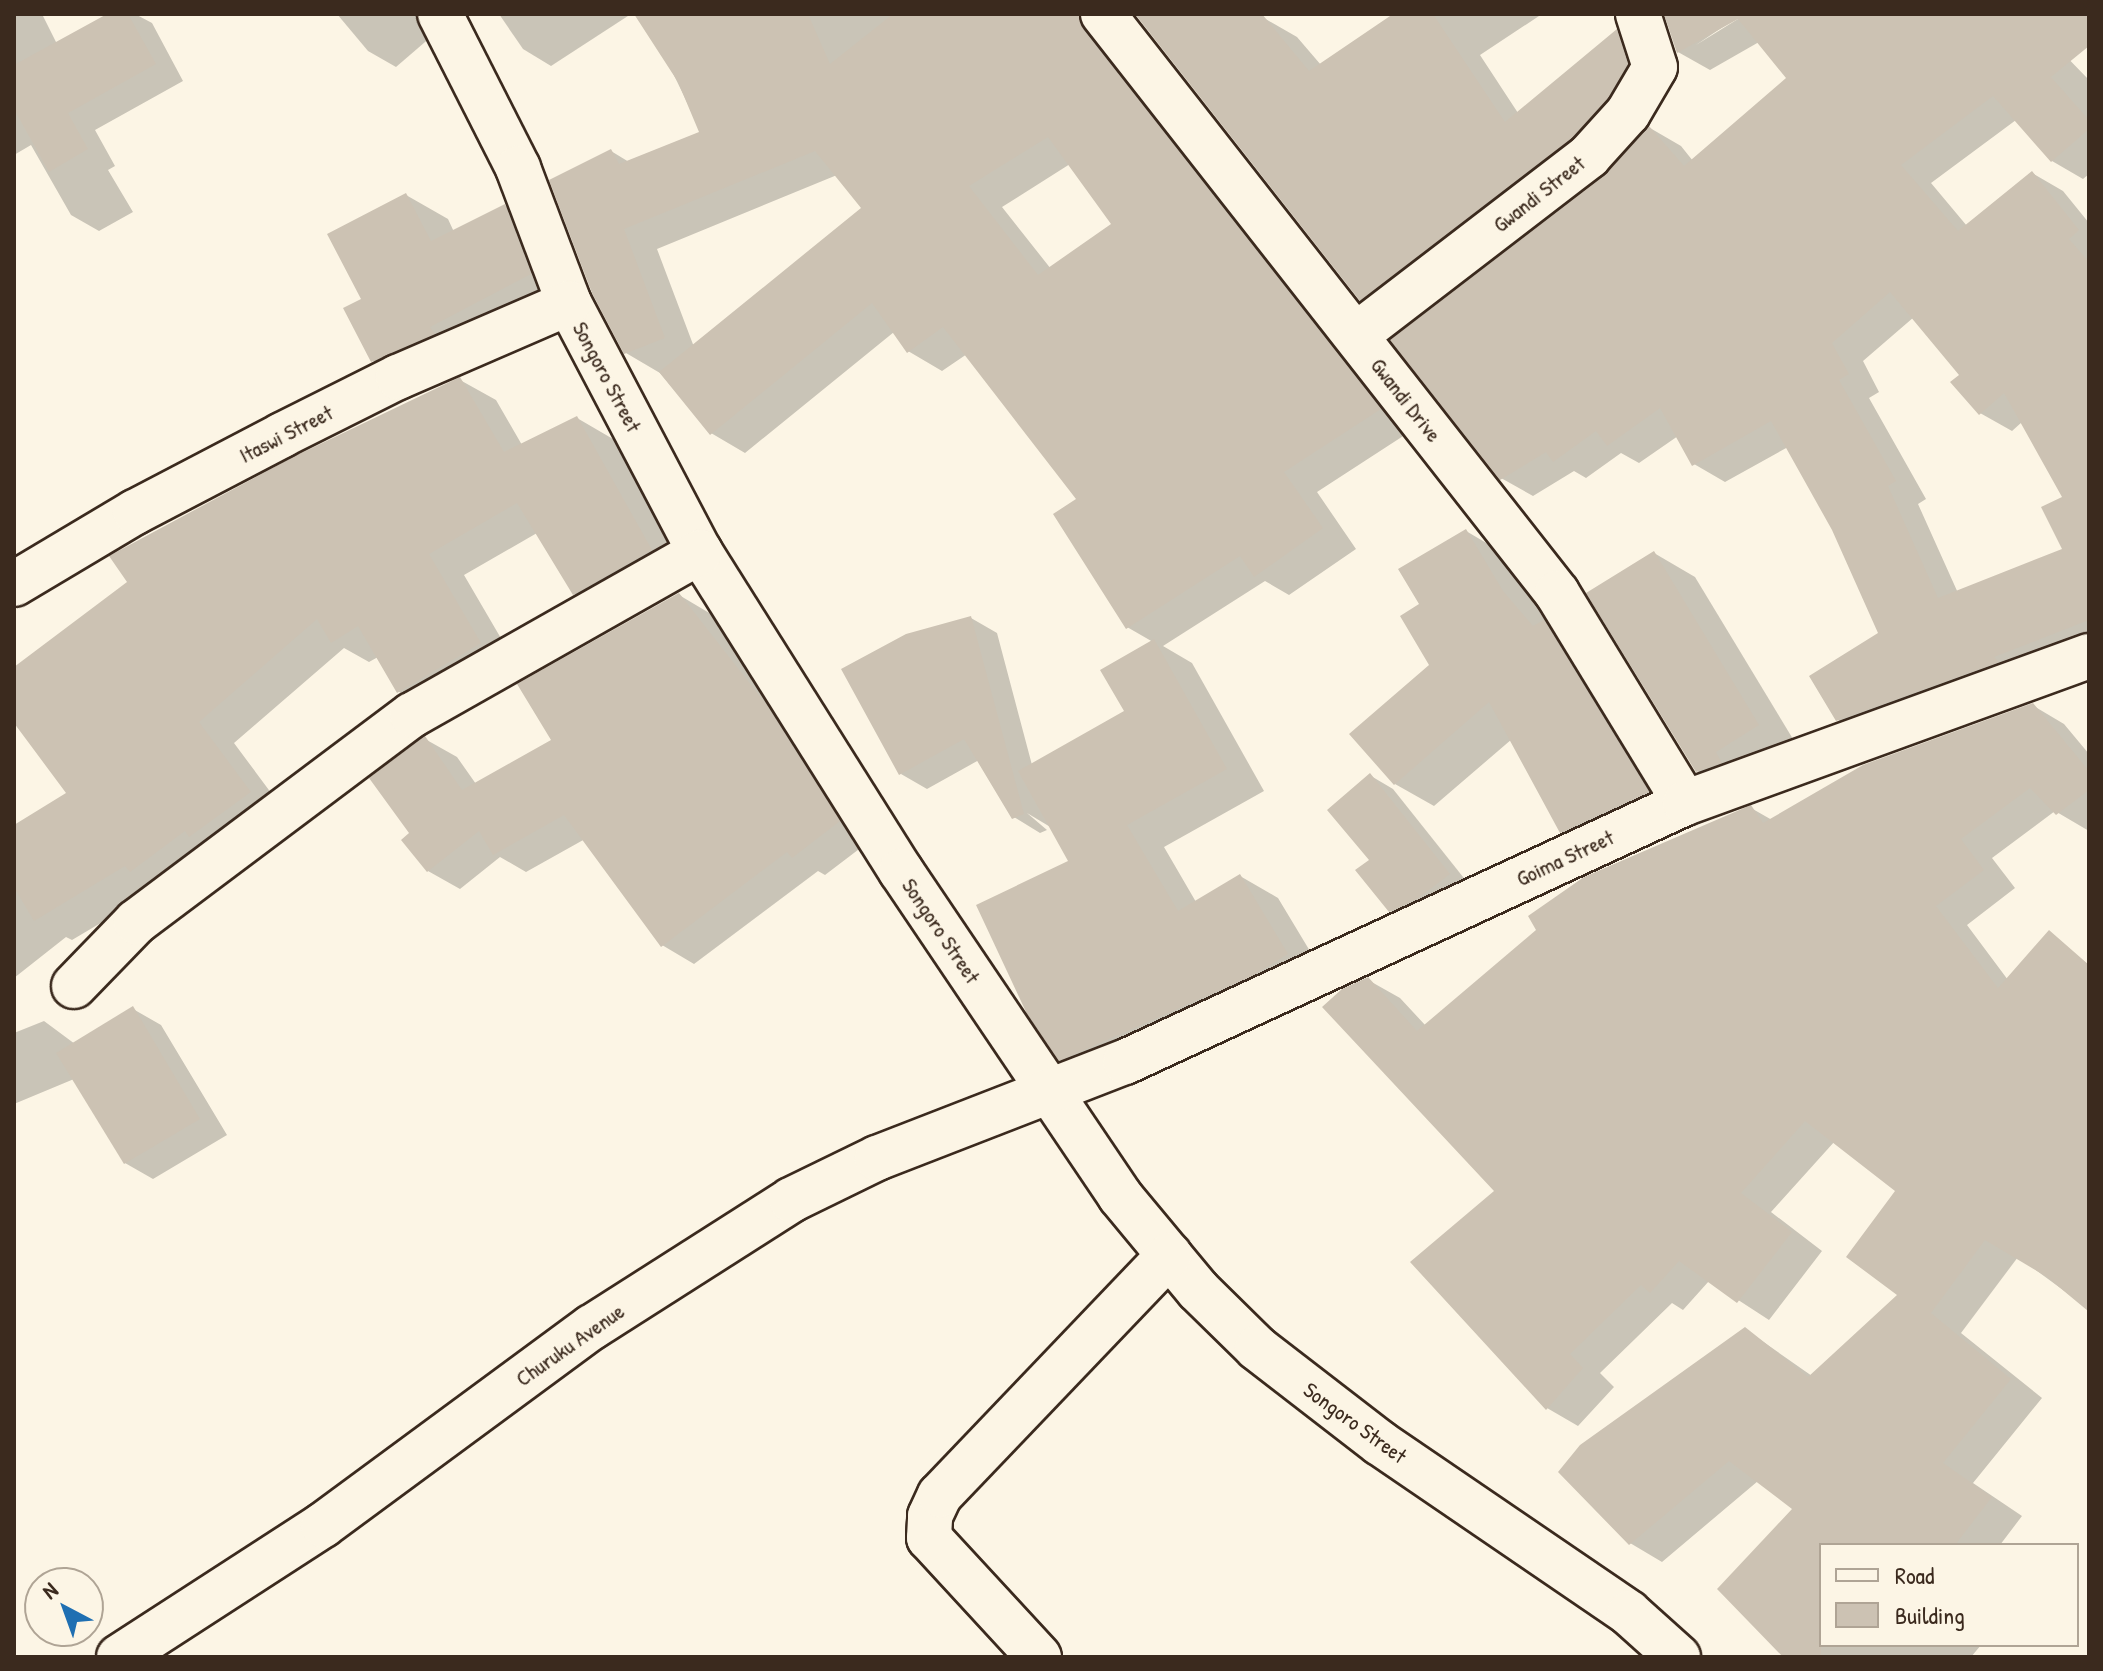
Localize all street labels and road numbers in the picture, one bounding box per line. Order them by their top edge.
street label: Gwandi Street [1488,150,1590,238]
street label: Songoro Street [567,317,647,437]
street label: Gwandi Drive [1365,353,1447,447]
street label: Itaswi Street [235,399,337,469]
street label: Goima Street [1512,824,1618,892]
street label: Songoro Street [896,873,986,989]
street label: Churuku Avenue [511,1298,629,1392]
street label: Songoro Street [1298,1377,1412,1469]

